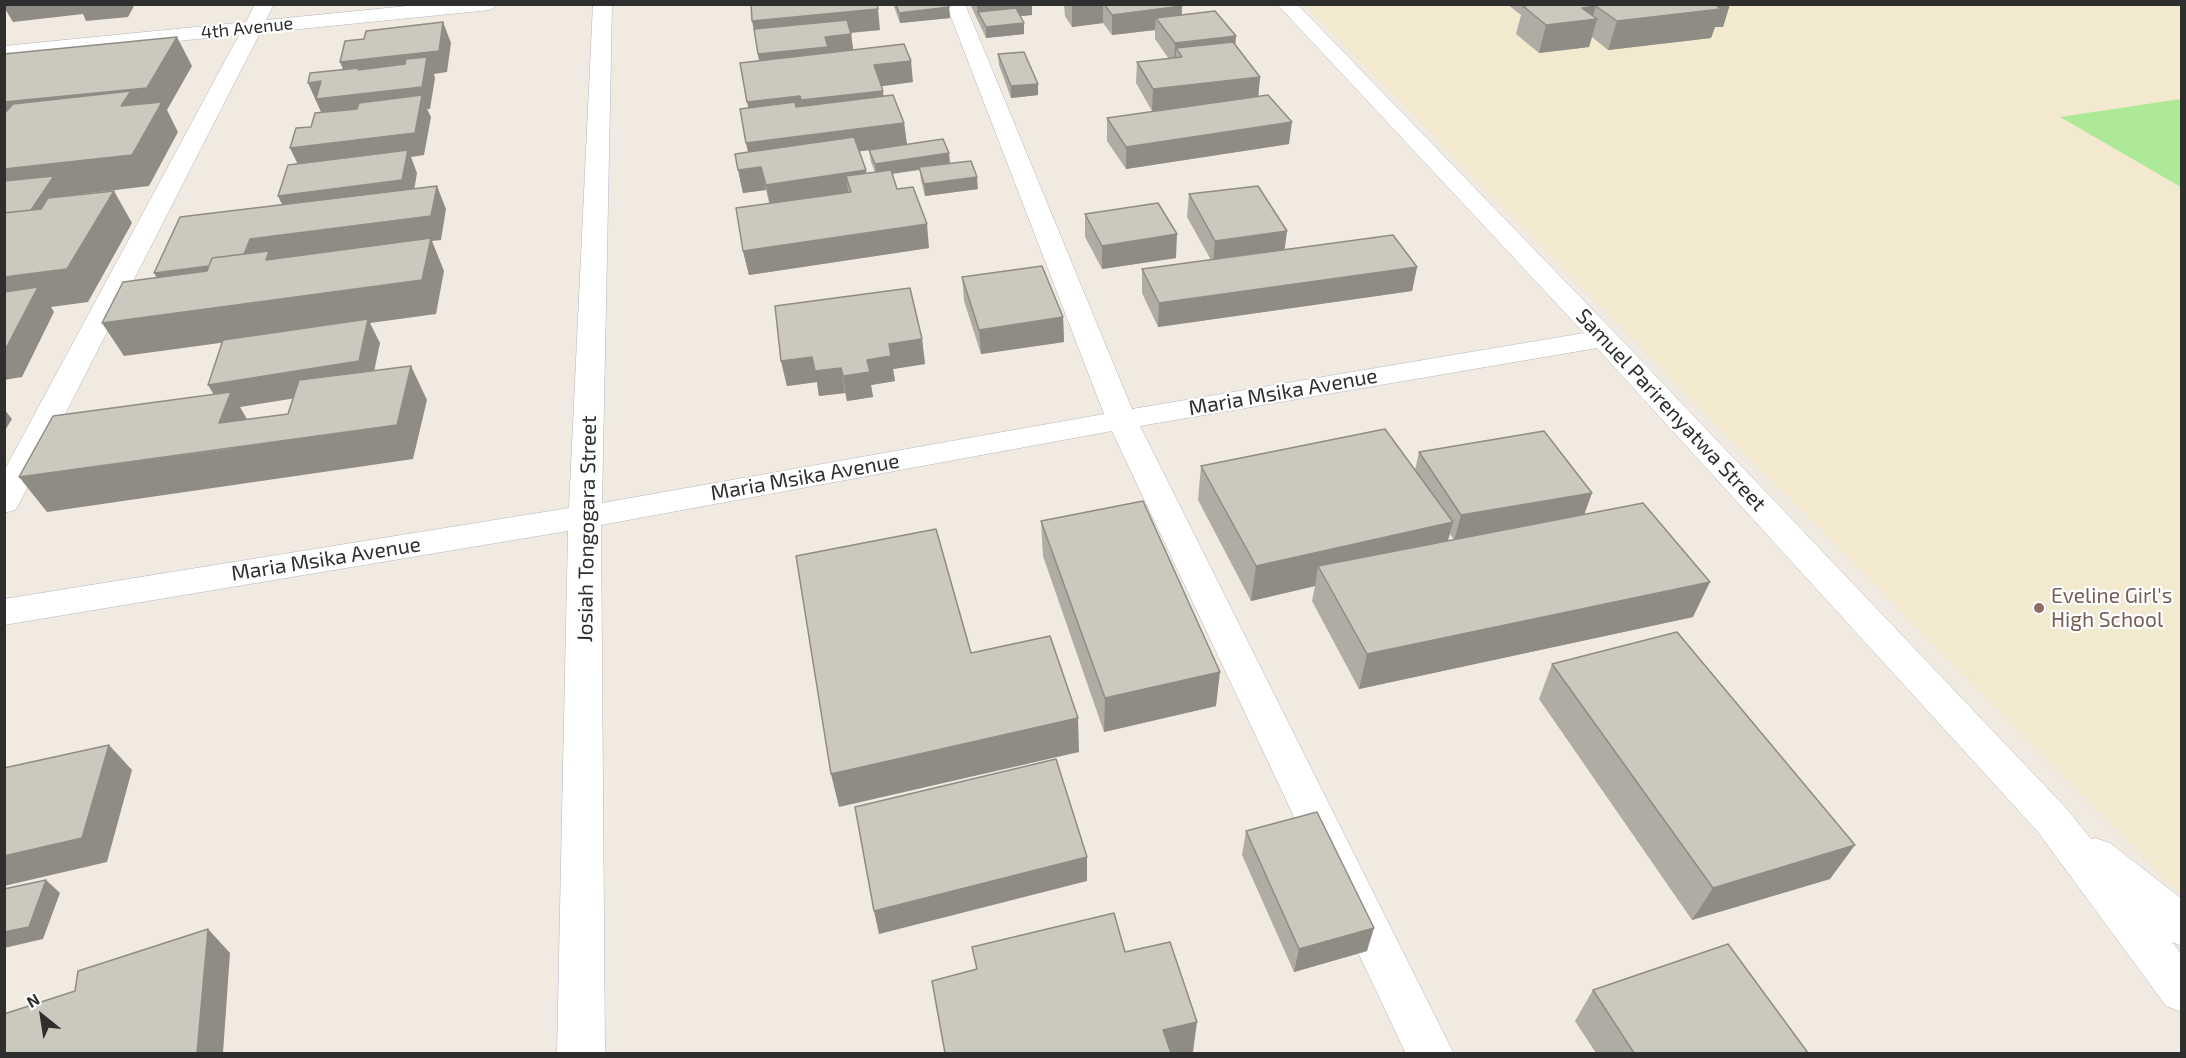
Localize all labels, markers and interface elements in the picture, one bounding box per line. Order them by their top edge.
street label: 4th Avenue [200,12,294,44]
street label: Samuel Parirenyatwa Street [1571,304,1771,516]
street label: Maria Msika Avenue [1187,363,1379,421]
street label: Josiah Tongogara Street [572,415,602,643]
street label: Maria Msika Avenue [709,448,901,506]
street label: Maria Msika Avenue [230,532,422,586]
place label: Eveline Girl's High School [2051,583,2172,633]
marker: Eveline Girl's High School [2032,601,2046,615]
north arrow [12,986,72,1046]
text: N [23,989,43,1011]

